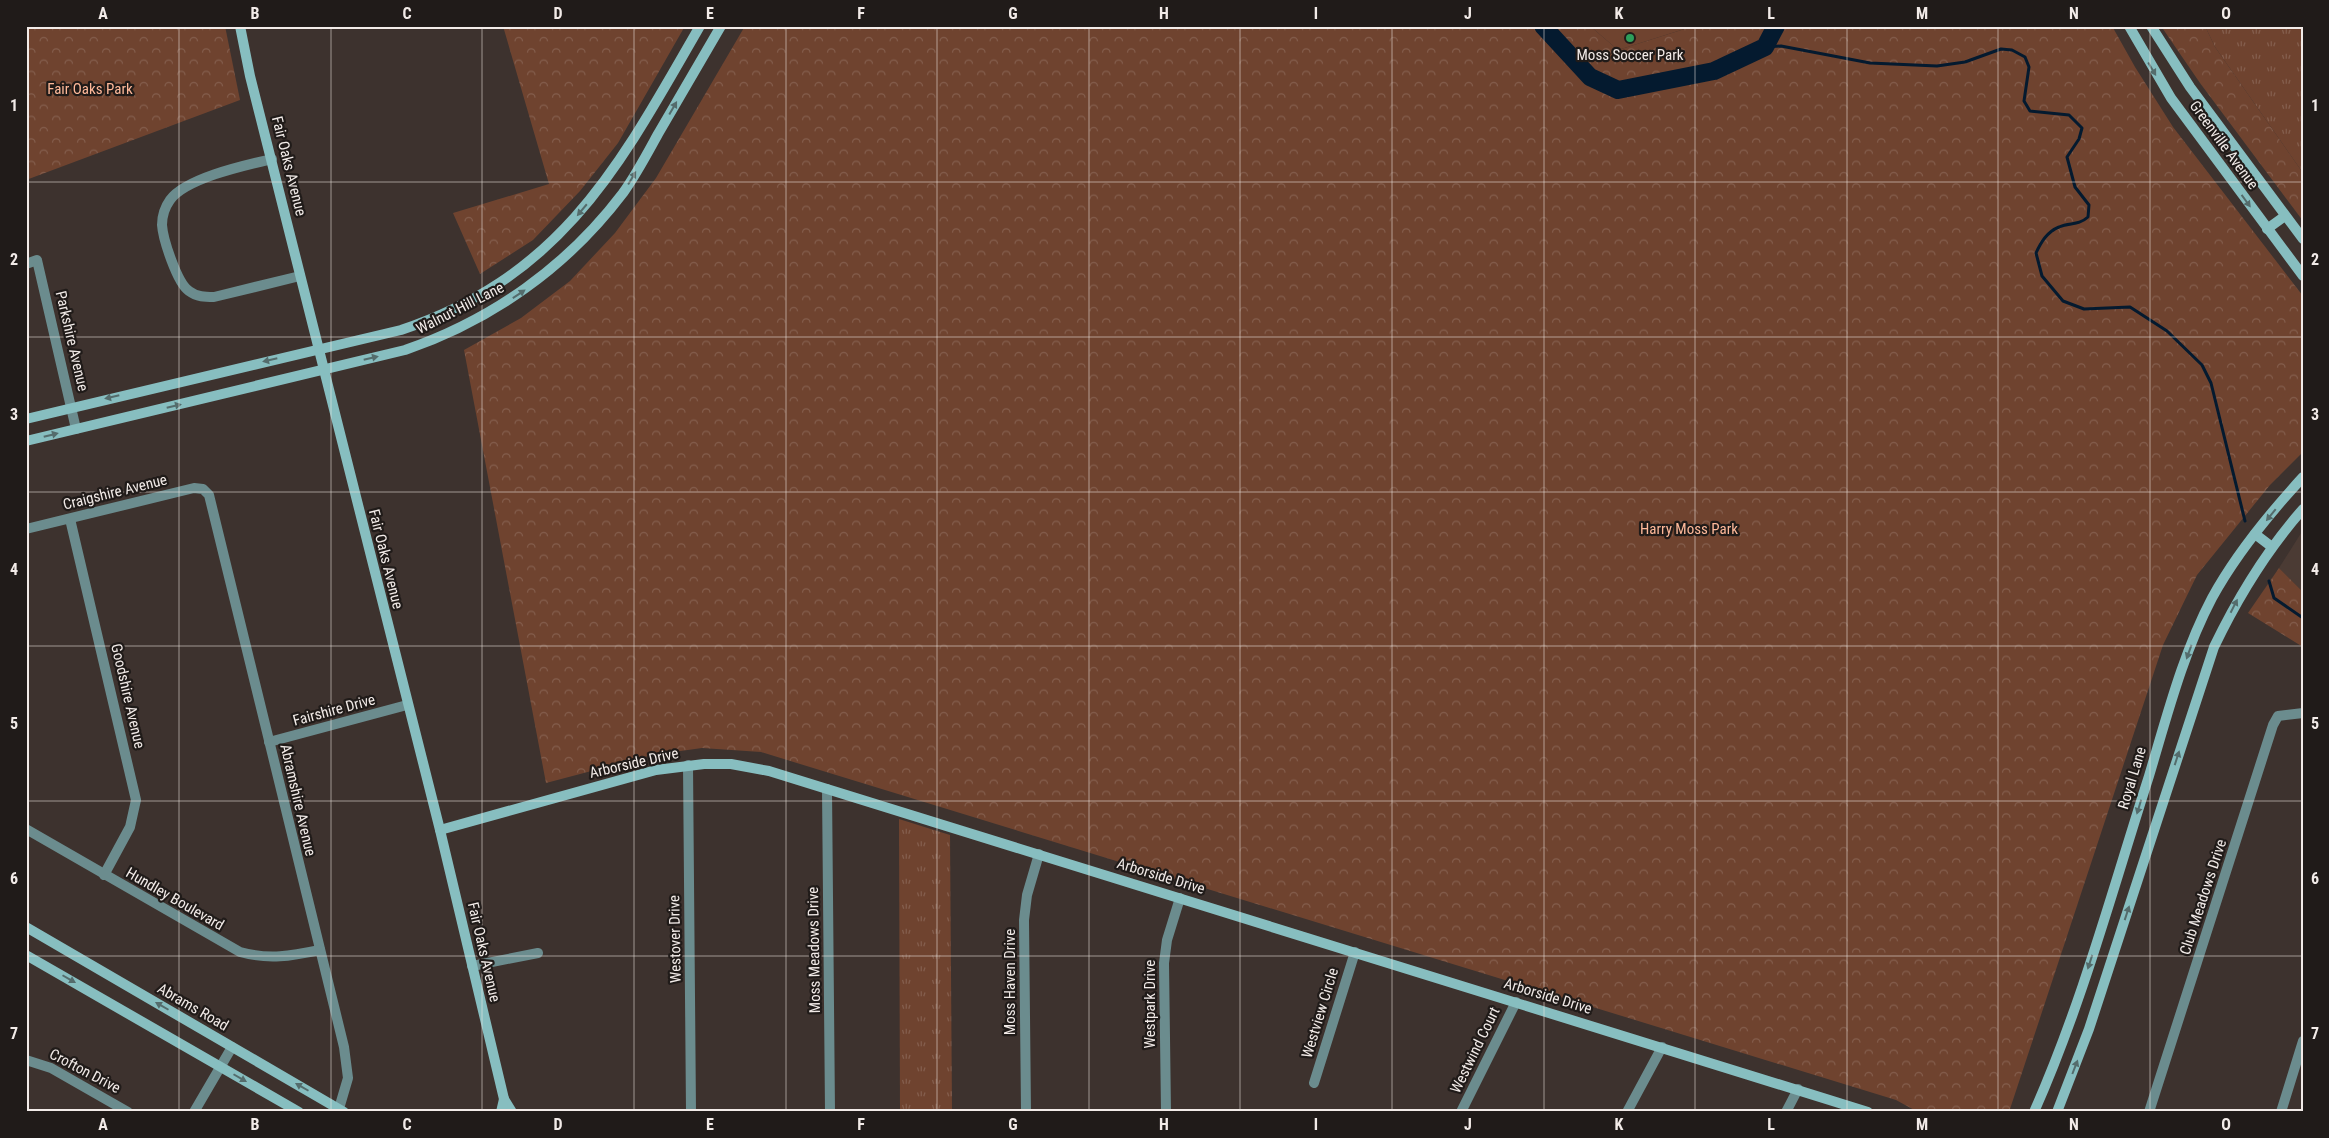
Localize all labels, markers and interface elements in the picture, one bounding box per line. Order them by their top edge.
text: A [98,4,108,23]
text: B [251,4,260,23]
text: C [402,4,412,23]
text: D [553,4,563,23]
text: E [706,4,714,23]
text: F [857,4,865,23]
text: G [1008,4,1018,23]
text: H [1159,4,1169,23]
text: I [1314,4,1318,23]
text: J [1464,4,1472,23]
text: K [1615,4,1624,23]
text: L [1767,4,1775,23]
text: M [1916,4,1928,23]
text: N [2069,4,2079,23]
text: O [2221,4,2231,23]
marker: Moss Soccer Park [1624,32,1636,44]
place label: Moss Soccer Park [1577,46,1684,64]
one-way arrow [2148,63,2157,76]
park label: Fair Oaks Park [47,80,133,98]
text: 1 [10,96,18,115]
text: 1 [2311,96,2319,115]
street label: Greenville Avenue [2186,97,2262,193]
one-way arrow [669,102,678,115]
street label: Fair Oaks Avenue [268,114,310,218]
one-way arrow [627,172,636,185]
one-way arrow [2241,194,2252,207]
one-way arrow [576,203,587,216]
text: 2 [10,250,18,269]
text: 2 [2311,250,2319,269]
street label: Walnut Hill Lane [413,278,507,338]
street label: Parkshire Avenue [52,289,92,393]
one-way arrow [512,289,526,299]
one-way arrow [364,354,379,362]
one-way arrow [263,356,278,364]
one-way arrow [105,394,120,402]
one-way arrow [167,402,182,410]
text: 3 [10,405,18,424]
text: 3 [2311,405,2319,424]
one-way arrow [43,431,58,439]
street label: Craigshire Avenue [61,470,169,514]
street label: Fair Oaks Avenue [365,507,407,611]
one-way arrow [2265,508,2276,521]
park label: Harry Moss Park [1640,520,1738,538]
text: 4 [10,560,18,579]
text: 4 [2311,560,2319,579]
one-way arrow [2230,599,2238,614]
street label: Goodshire Avenue [107,642,149,750]
one-way arrow [2185,645,2193,660]
street label: Fairshire Drive [291,690,377,730]
text: 5 [10,714,18,733]
text: 5 [2311,714,2319,733]
street label: Abramshire Avenue [276,742,320,858]
street label: Arborside Drive [588,744,680,782]
street label: Royal Lane [2114,745,2150,811]
one-way arrow [2173,750,2181,765]
one-way arrow [2135,799,2142,814]
street label: Club Meadows Drive [2176,837,2230,957]
street label: Arborside Drive [1115,854,1207,898]
street label: Hundley Boulevard [123,864,227,934]
text: 6 [10,869,18,888]
text: 6 [2311,869,2319,888]
street label: Moss Meadows Drive [804,887,824,1013]
street label: Westover Drive [665,895,685,983]
street label: Fair Oaks Avenue [464,900,504,1004]
one-way arrow [2124,905,2131,920]
street label: Moss Haven Drive [1001,929,1019,1035]
one-way arrow [2085,954,2093,969]
street label: Westpark Drive [1141,960,1159,1048]
street label: Westview Circle [1298,966,1342,1060]
street label: Arborside Drive [1502,974,1594,1018]
one-way arrow [62,975,75,984]
street label: Abrams Road [154,979,232,1035]
one-way arrow [154,1002,169,1010]
street label: Westwind Court [1446,1004,1504,1096]
text: 7 [10,1024,18,1043]
text: 7 [2311,1024,2319,1043]
street label: Crofton Drive [46,1045,124,1097]
one-way arrow [2072,1059,2079,1074]
one-way arrow [233,1073,246,1082]
one-way arrow [296,1083,309,1092]
text: A [98,1115,108,1134]
text: B [251,1115,260,1134]
text: C [402,1115,412,1134]
text: D [553,1115,563,1134]
text: E [706,1115,714,1134]
text: F [857,1115,865,1134]
text: G [1008,1115,1018,1134]
text: H [1159,1115,1169,1134]
text: I [1314,1115,1318,1134]
text: J [1464,1115,1472,1134]
text: K [1615,1115,1624,1134]
text: L [1767,1115,1775,1134]
text: M [1916,1115,1928,1134]
text: N [2069,1115,2079,1134]
text: O [2221,1115,2231,1134]

